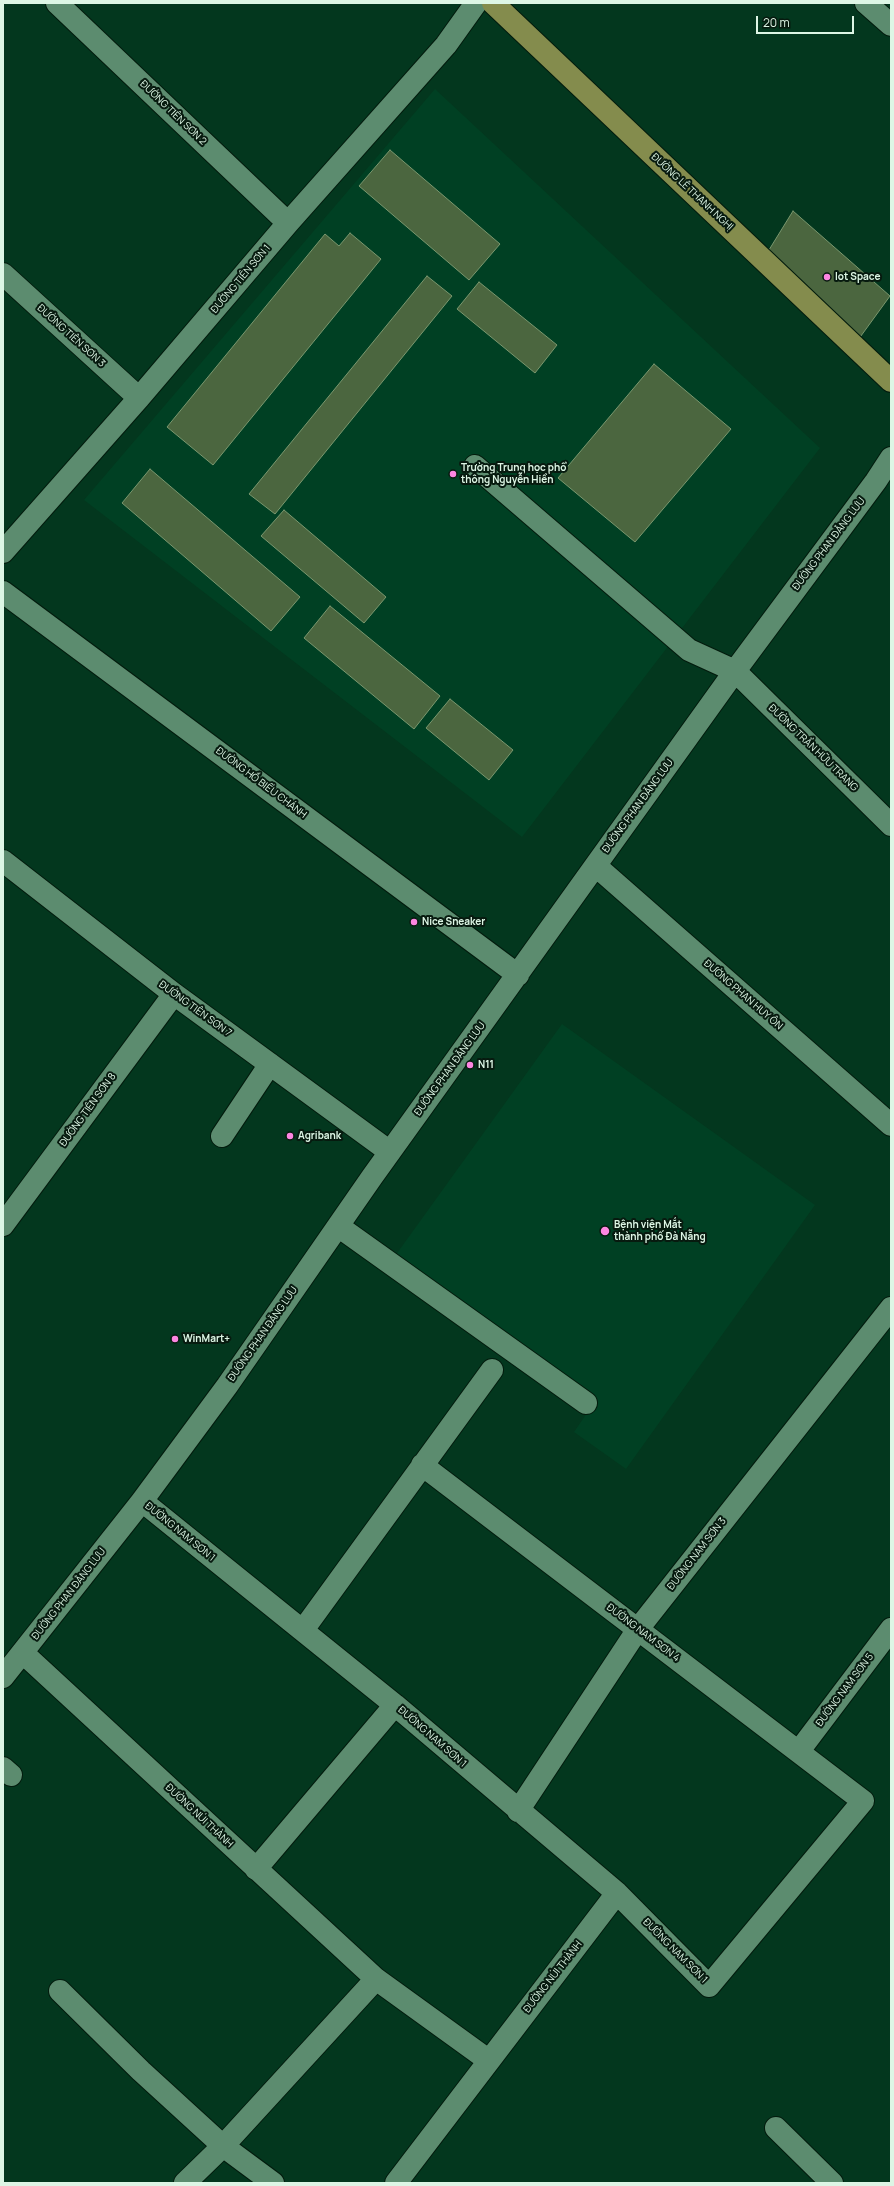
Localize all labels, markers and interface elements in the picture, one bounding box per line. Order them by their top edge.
scale bar [758,8,856,34]
text: 20 m [763,14,790,31]
street label: ĐƯỜNG TIÊN SƠN 2 [137,78,209,148]
street label: ĐƯỜNG LÊ THANH NGHỊ [649,151,735,233]
street label: ĐƯỜNG TIÊN SƠN 1 [209,242,273,316]
place label: Iot Space [835,271,880,283]
marker: Iot Space [822,272,832,282]
street label: ĐƯỜNG TIÊN SƠN 3 [35,302,107,370]
place label: Trường Trung học phổ thông Nguyễn Hiền [461,462,566,486]
marker: Trường Trung học phổ thông Nguyễn Hiền [448,469,458,479]
street label: ĐƯỜNG PHAN ĐĂNG LƯU [790,495,868,593]
street label: ĐƯỜNG TRẦN HỮU TRANG [766,702,860,794]
street label: ĐƯỜNG HỒ BIỂU CHÁNH [213,745,309,821]
street label: ĐƯỜNG PHAN ĐĂNG LƯU [600,757,676,855]
place label: Nice Sneaker [422,916,485,928]
marker: Nice Sneaker [409,917,419,927]
street label: ĐƯỜNG PHAN HUY ÔN [701,958,785,1032]
street label: ĐƯỜNG TIÊN SƠN 7 [156,979,234,1039]
street label: ĐƯỜNG PHAN ĐĂNG LƯU [412,1020,488,1118]
place label: N11 [478,1059,494,1071]
marker: N11 [465,1060,475,1070]
street label: ĐƯỜNG TIÊN SƠN 8 [57,1071,119,1149]
place label: Agribank [298,1130,341,1142]
marker: Agribank [285,1131,295,1141]
place label: Bệnh viện Mắt thành phố Đà Nẵng [614,1219,706,1242]
marker: Bệnh viện Mắt thành phố Đà Nẵng [599,1225,611,1237]
street label: ĐƯỜNG PHAN ĐĂNG LƯU [226,1284,300,1384]
place label: WinMart+ [183,1333,230,1345]
marker: WinMart+ [170,1334,180,1344]
street label: ĐƯỜNG NAM SƠN 1 [143,1500,217,1564]
street label: ĐƯỜNG NAM SƠN 3 [665,1516,729,1592]
street label: ĐƯỜNG PHAN ĐĂNG LƯU [30,1546,108,1642]
street label: ĐƯỜNG NAM SƠN 4 [604,1602,682,1664]
street label: ĐƯỜNG NAM SƠN 5 [814,1651,876,1729]
street label: ĐƯỜNG NAM SƠN 1 [395,1704,469,1770]
street label: ĐƯỜNG NÚI THÀNH [163,1782,235,1850]
street label: ĐƯỜNG NAM SƠN 1 [640,1916,710,1986]
street label: ĐƯỜNG NÚI THÀNH [521,1939,585,2015]

